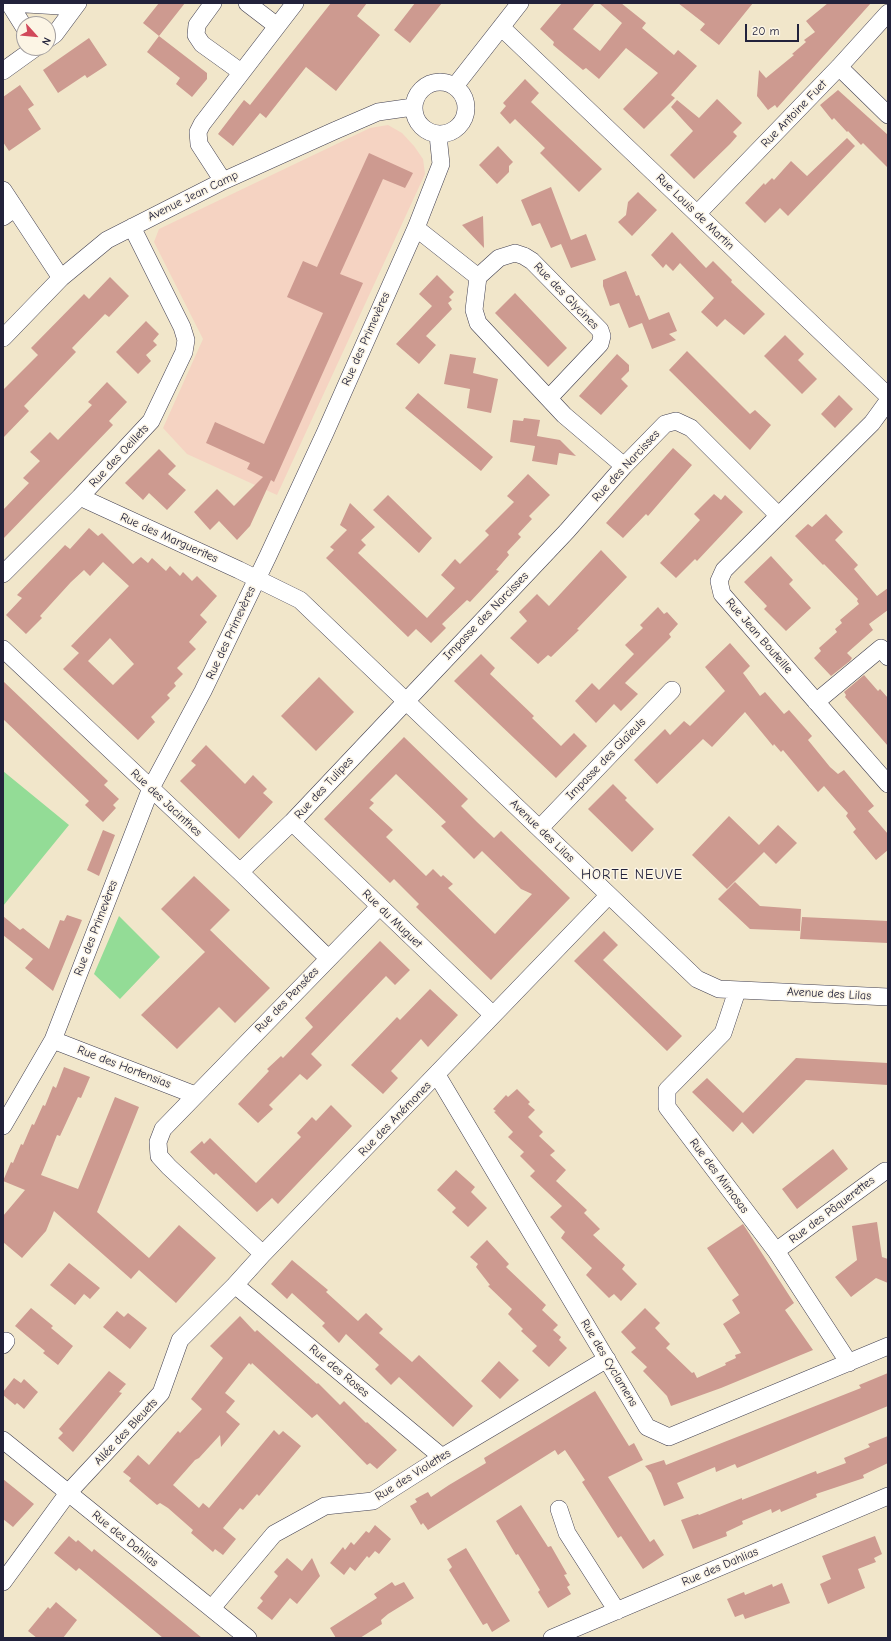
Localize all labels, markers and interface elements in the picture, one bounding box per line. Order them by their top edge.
north arrow [16,16,56,56]
scale bar [747,16,801,42]
text: 20 m [752,24,780,38]
text: N [39,35,54,47]
street label: Rue Antoine Fuet [758,77,830,151]
street label: Avenue Jean Camp [145,168,241,224]
street label: Rue Louis de Martin [653,171,737,253]
street label: Rue des Glycines [531,260,601,332]
street label: Rue des Primevères [339,290,393,388]
street label: Rue des Oeillets [86,422,152,490]
street label: Rue des Narcisses [589,427,663,505]
street label: Rue des Marguerites [118,510,220,566]
street label: Impasse des Narcisses [440,569,532,663]
street label: Rue des Primevères [203,584,259,682]
street label: Rue Jean Bouteille [723,596,795,676]
street label: Impasse des Glaïeuls [563,715,649,803]
street label: Rue des Tulipes [292,754,356,822]
street label: Rue des Jacinthes [127,766,205,840]
street label: Avenue des Lilas [507,796,577,866]
district label: HORTE NEUVE [581,867,683,883]
street label: Rue des Primevères [71,878,121,978]
street label: Rue du Muguet [359,887,425,951]
street label: Rue des Pensées [252,964,322,1036]
street label: Avenue des Lilas [786,985,872,1003]
street label: Rue des Hortensias [75,1043,173,1091]
street label: Rue des Anémones [356,1079,434,1159]
street label: Rue des Mimosas [686,1136,752,1216]
street label: Rue des Pâquerettes [786,1173,878,1247]
street label: Rue des Cyclamens [577,1317,641,1409]
street label: Rue des Roses [306,1342,372,1400]
street label: Allée des Bleuets [91,1396,161,1468]
street label: Rue des Violettes [373,1446,453,1504]
street label: Rue des Dahlias [89,1508,161,1570]
street label: Rue des Dahlias [680,1544,760,1590]

